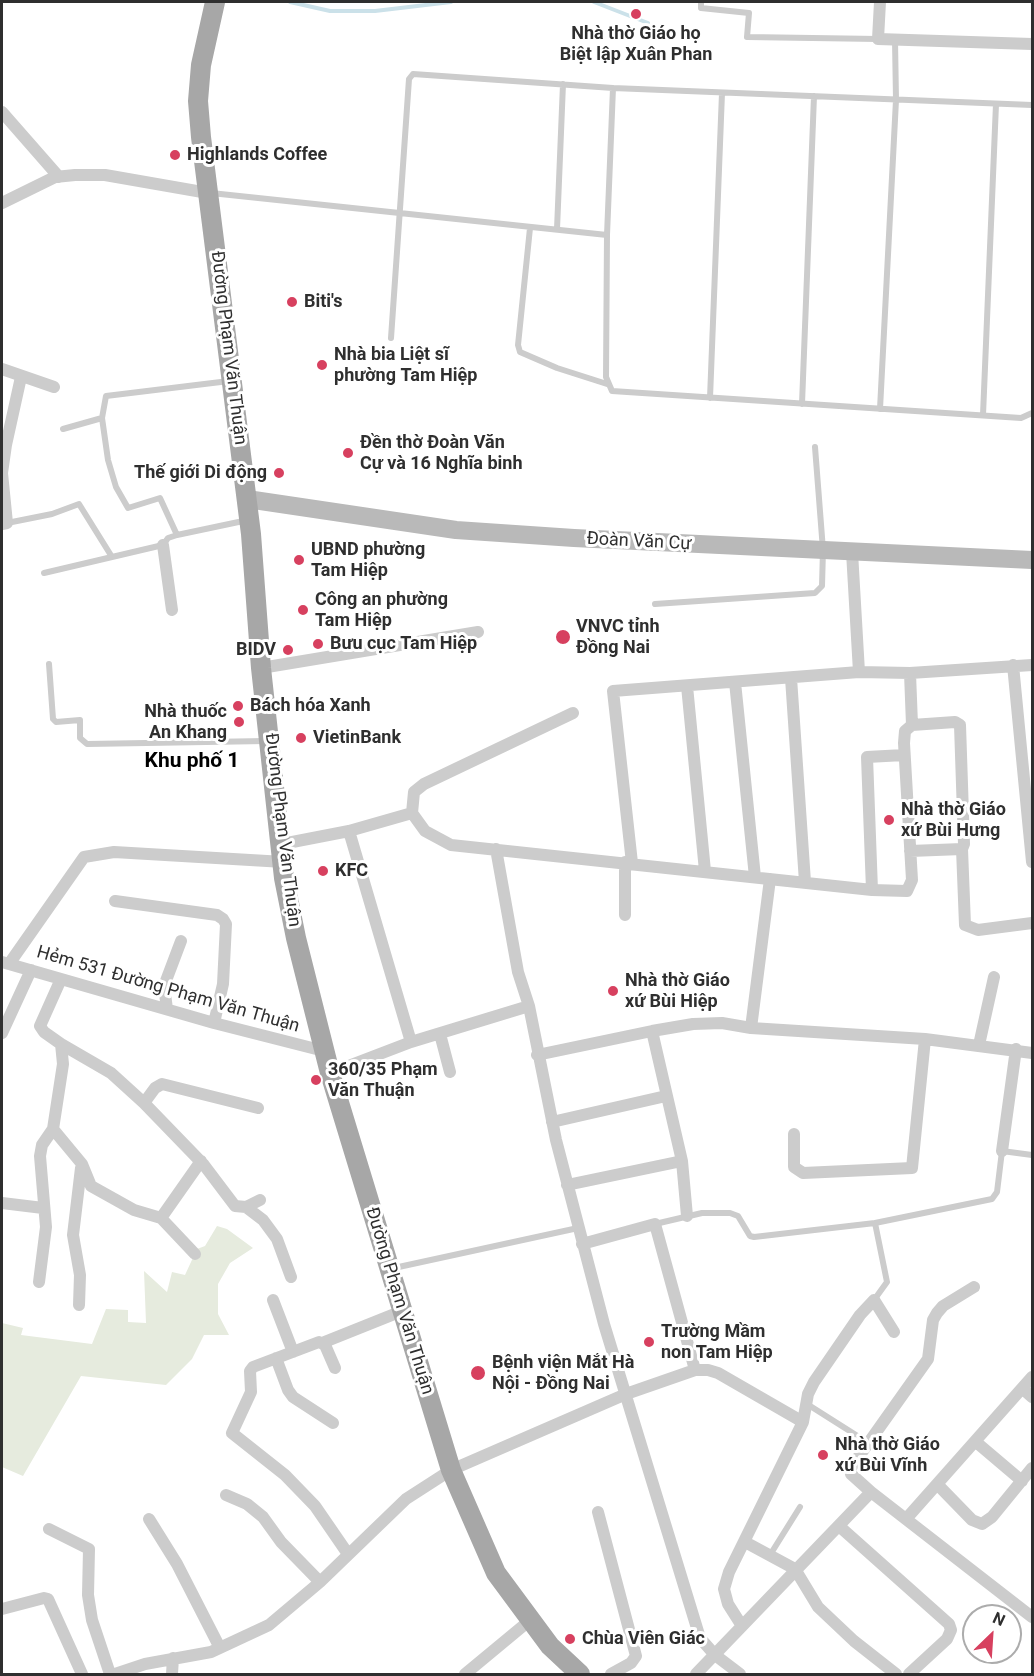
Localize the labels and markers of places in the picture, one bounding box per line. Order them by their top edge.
marker: Nhà thờ Giáo họ Biệt lập Xuân Phan [629,7,643,21]
place label: Nhà thờ Giáo họ Biệt lập Xuân Phan [560,23,712,66]
place label: Highlands Coffee [187,144,327,166]
marker: Highlands Coffee [168,148,182,162]
place label: Biti's [304,291,342,313]
marker: Biti's [285,295,299,309]
place label: Nhà bia Liệt sĩ phường Tam Hiệp [334,344,477,386]
marker: Nhà bia Liệt sĩ phường Tam Hiệp [315,358,329,372]
place label: Đền thờ Đoàn Văn Cự và 16 Nghĩa binh [360,432,523,474]
marker: Đền thờ Đoàn Văn Cự và 16 Nghĩa binh [341,446,355,460]
place label: Thế giới Di động [134,462,267,484]
marker: Thế giới Di động [272,466,286,480]
place label: UBND phường Tam Hiệp [311,539,425,582]
marker: UBND phường Tam Hiệp [292,553,306,567]
place label: Công an phường Tam Hiệp [315,589,448,632]
marker: Công an phường Tam Hiệp [296,603,310,617]
place label: VNVC tỉnh Đồng Nai [576,616,660,658]
marker: VNVC tỉnh Đồng Nai [554,628,572,646]
place label: Bưu cục Tam Hiệp [330,633,477,655]
marker: Bưu cục Tam Hiệp [311,637,325,651]
place label: BIDV [236,639,276,661]
marker: BIDV [281,643,295,657]
place label: Bách hóa Xanh [250,695,371,717]
marker: Bách hóa Xanh [231,699,245,713]
place label: Nhà thuốc An Khang [144,701,227,744]
marker: Nhà thuốc An Khang [232,715,246,729]
place label: VietinBank [313,727,401,749]
marker: VietinBank [294,731,308,745]
place label: Nhà thờ Giáo xứ Bùi Hưng [901,799,1006,842]
marker: Nhà thờ Giáo xứ Bùi Hưng [882,813,896,827]
place label: KFC [335,860,368,882]
marker: KFC [316,864,330,878]
place label: Nhà thờ Giáo xứ Bùi Hiệp [625,970,730,1012]
marker: Nhà thờ Giáo xứ Bùi Hiệp [606,984,620,998]
place label: 360/35 Phạm Văn Thuận [328,1059,438,1102]
marker: 360/35 Phạm Văn Thuận [309,1073,323,1087]
place label: Trường Mầm non Tam Hiệp [661,1321,773,1364]
marker: Trường Mầm non Tam Hiệp [642,1335,656,1349]
place label: Bệnh viện Mắt Hà Nội - Đồng Nai [492,1352,634,1394]
marker: Bệnh viện Mắt Hà Nội - Đồng Nai [469,1364,487,1382]
place label: Nhà thờ Giáo xứ Bùi Vĩnh [835,1434,940,1476]
marker: Nhà thờ Giáo xứ Bùi Vĩnh [816,1448,830,1462]
place label: Chùa Viên Giác [582,1628,705,1650]
marker: Chùa Viên Giác [563,1632,577,1646]

